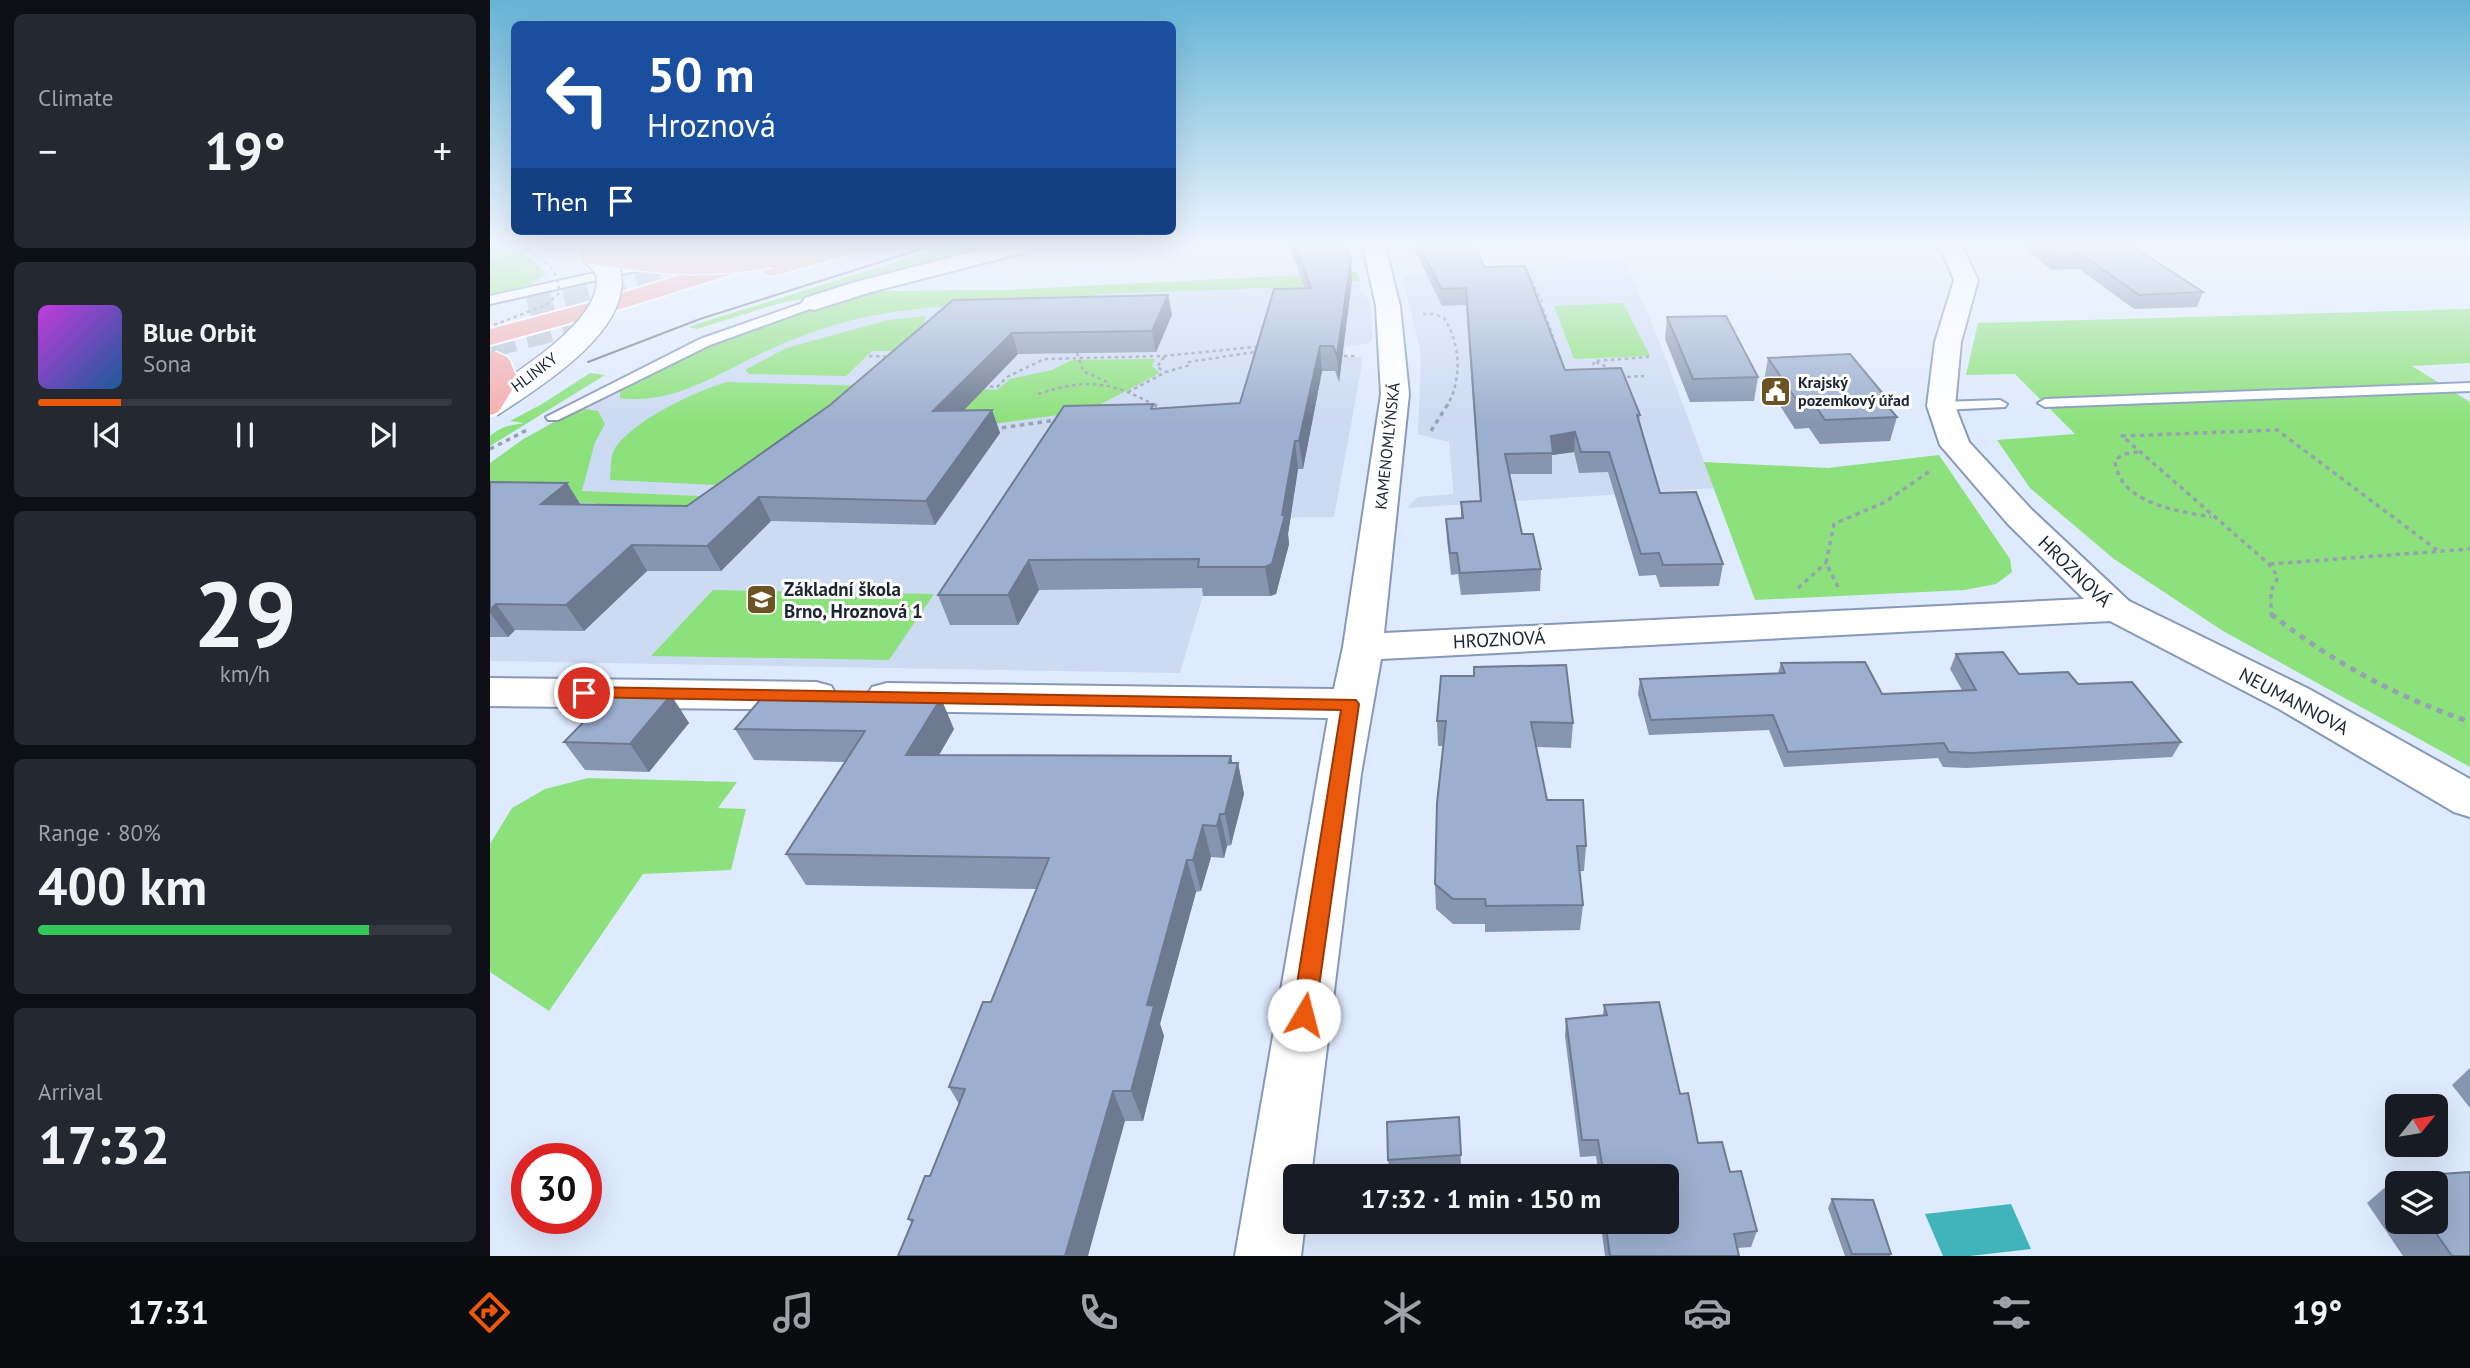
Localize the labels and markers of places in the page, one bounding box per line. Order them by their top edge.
place label: Krajský pozemkový úřad [1798,372,1910,410]
public building icon: Krajský pozemkový úřad [1758,374,1792,408]
place label: Základní škola Brno, Hroznová 1 [784,577,923,623]
school or university icon: Základní škola Brno, Hroznová 1 [744,583,778,617]
pin [554,663,614,723]

